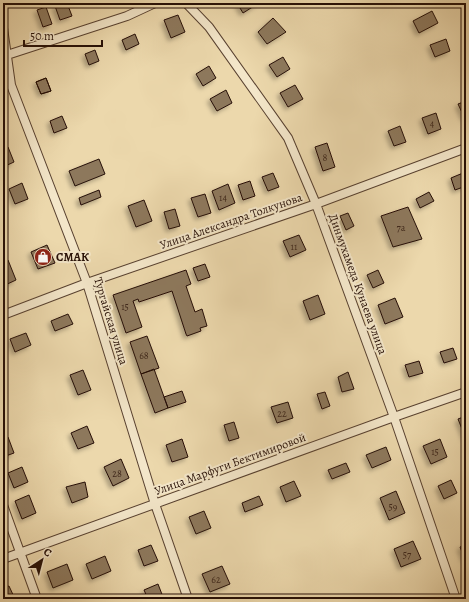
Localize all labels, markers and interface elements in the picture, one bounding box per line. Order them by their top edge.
scale bar [24,22,102,48]
text: 50 m [30,28,54,44]
house number: 4 [430,117,435,130]
house number: 8 [323,151,328,164]
street label: Улица Александра Толкунова [158,189,305,253]
house number: 14 [219,191,227,204]
street label: Динмухамеда Кунаева улица [325,211,391,357]
house number: 7а [397,221,406,234]
house number: 11 [291,240,298,253]
shop icon: СМАК [33,247,53,267]
place label: СМАК [56,249,89,265]
street label: Тургайская улица [90,275,132,367]
house number: 15 [121,300,129,313]
house number: 68 [139,349,149,362]
house number: 22 [277,407,287,420]
street label: Улица Марфуги Бектимировой [152,429,308,499]
house number: 15 [431,445,439,458]
house number: 28 [112,467,122,480]
house number: 59 [389,500,398,513]
north arrow [22,540,62,580]
text: С [40,544,55,561]
house number: 57 [403,548,412,561]
house number: 62 [211,573,221,586]

